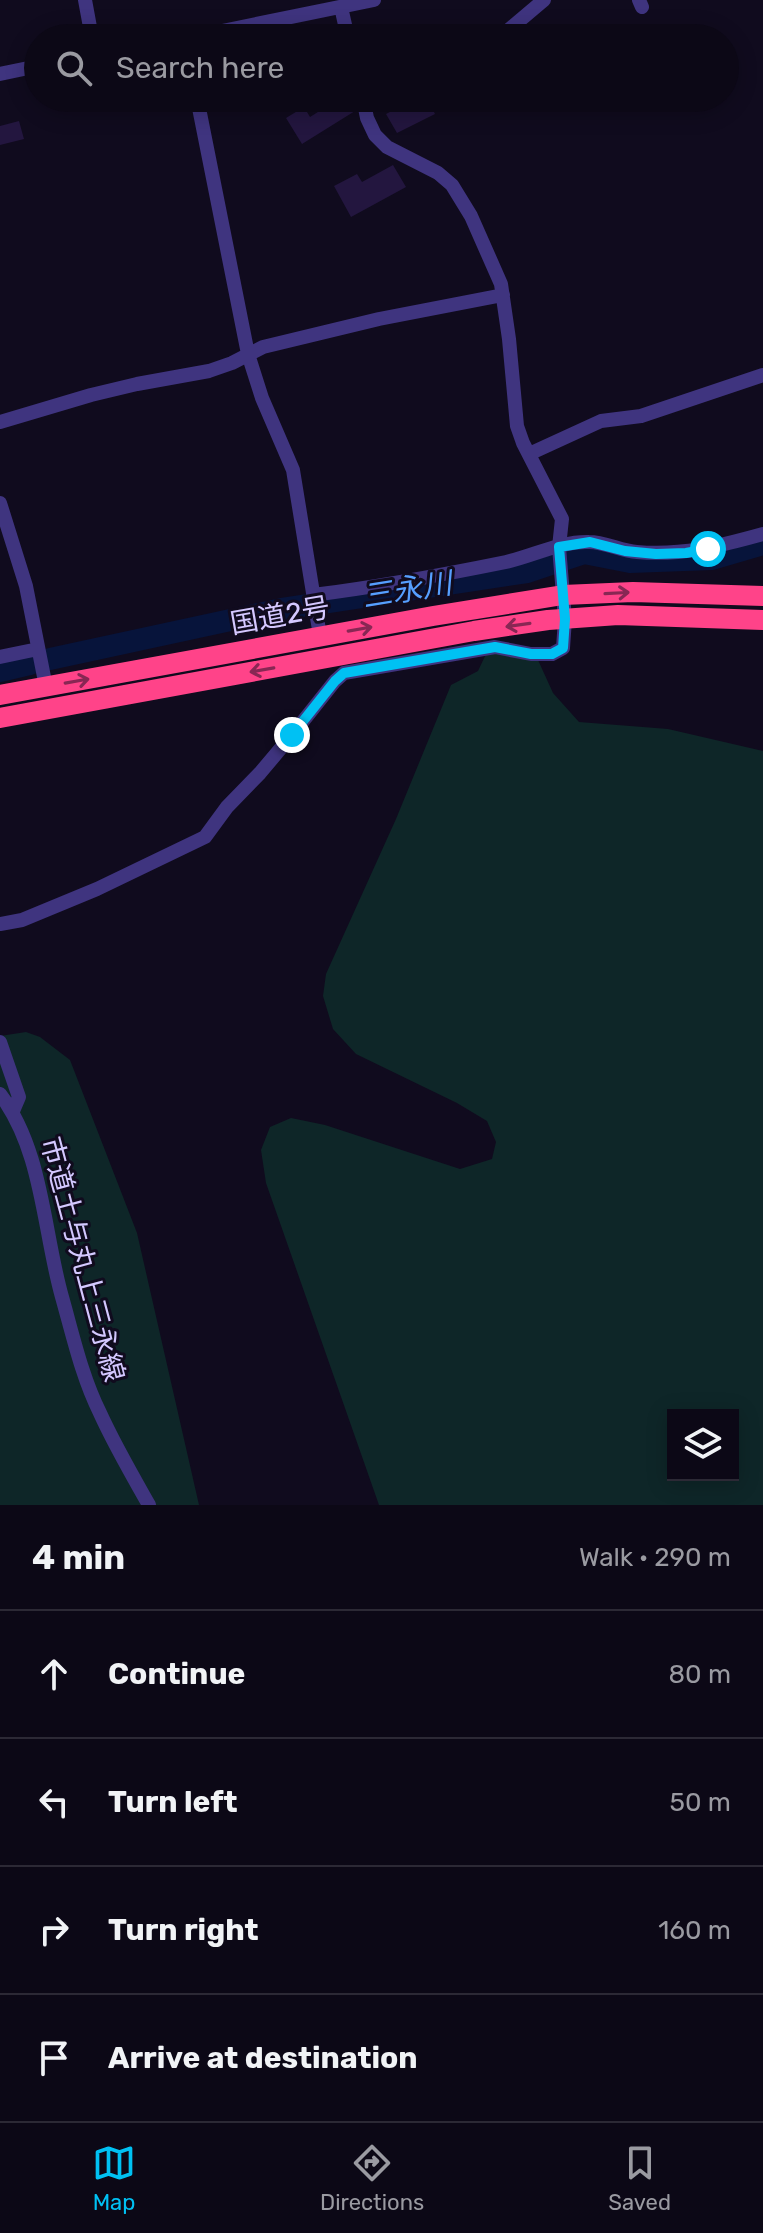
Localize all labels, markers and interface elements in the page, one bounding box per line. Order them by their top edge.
search box [24,24,739,112]
icon: search [52,46,96,90]
text: Search here [116,50,284,86]
route start [690,531,726,567]
water label: 三永川 [360,565,457,615]
one-way arrow [603,585,630,600]
street label: 国道2号 [228,591,332,640]
one-way arrow [505,618,531,633]
one-way arrow [347,620,372,635]
one-way arrow [249,663,275,678]
one-way arrow [63,673,89,688]
route end [274,717,310,753]
street label: 市道土与丸上三永線 [34,1133,131,1385]
map controls [667,1409,739,1481]
button: layers [667,1409,739,1481]
text: 4 min [32,1537,125,1578]
text: Walk · 290 m [579,1542,731,1573]
icon: ahead [32,1652,76,1696]
text: Continue [108,1656,245,1692]
text: 80 m [668,1659,731,1690]
icon: left [32,1780,76,1824]
text: Turn left [108,1784,238,1820]
text: 50 m [670,1787,731,1818]
icon: right [32,1908,76,1952]
text: Turn right [108,1912,259,1948]
text: 160 m [658,1915,731,1946]
icon: arrive [32,2036,76,2080]
text: Arrive at destination [108,2040,418,2076]
tab: Map [92,2141,136,2216]
tab: Directions [320,2141,424,2216]
tab: Saved [608,2141,671,2216]

